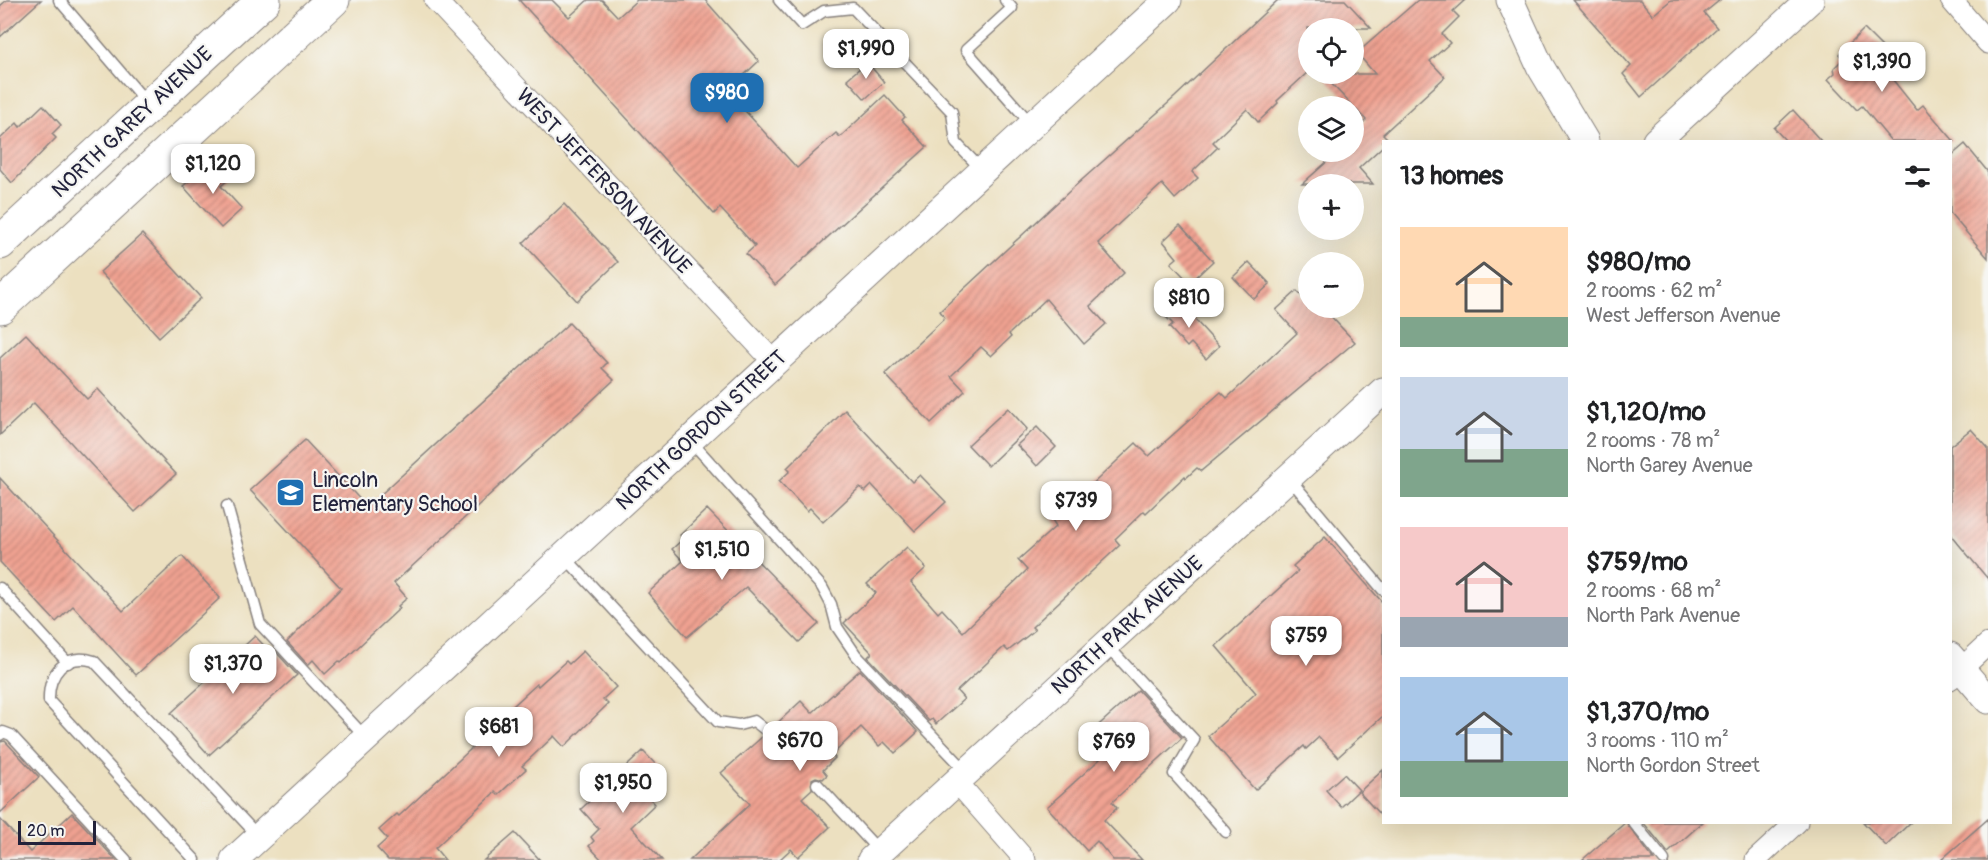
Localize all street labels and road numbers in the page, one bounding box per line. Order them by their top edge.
street label: NORTH GAREY AVENUE [46,41,219,204]
street label: WEST JEFFERSON AVENUE [510,83,697,280]
street label: NORTH GORDON STREET [610,344,792,516]
street label: NORTH PARK AVENUE [1046,550,1209,701]

